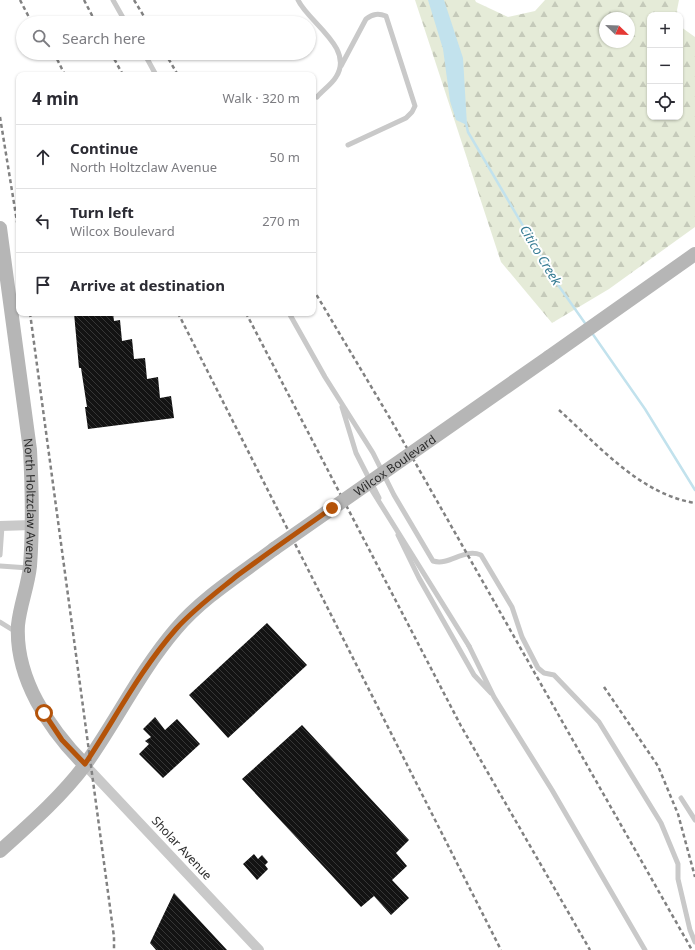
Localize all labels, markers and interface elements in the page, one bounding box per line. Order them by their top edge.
north arrow [599,12,635,48]
map controls [647,12,683,120]
button: + [647,12,683,48]
search box [16,16,316,60]
icon: search [30,27,52,49]
text: Search here [62,28,145,48]
button: − [647,48,683,84]
button: locate [647,84,683,120]
text: 4 min [32,87,79,110]
text: Walk · 320 m [222,89,300,107]
text: Continue [70,138,138,158]
icon: ahead [32,146,54,168]
text: 50 m [270,148,300,166]
text: North Holtzclaw Avenue [70,158,217,176]
text: Turn left [70,202,134,222]
icon: left [32,210,54,232]
text: 270 m [262,212,300,230]
text: Wilcox Boulevard [70,222,175,240]
water label: Citico Creek [516,222,566,289]
icon: arrive [32,274,54,296]
text: Arrive at destination [70,275,225,295]
street label: Wilcox Boulevard [350,430,439,500]
street label: North Holtzclaw Avenue [20,437,40,575]
route end [323,499,341,517]
route start [35,704,53,722]
street label: Sholar Avenue [148,812,216,884]

